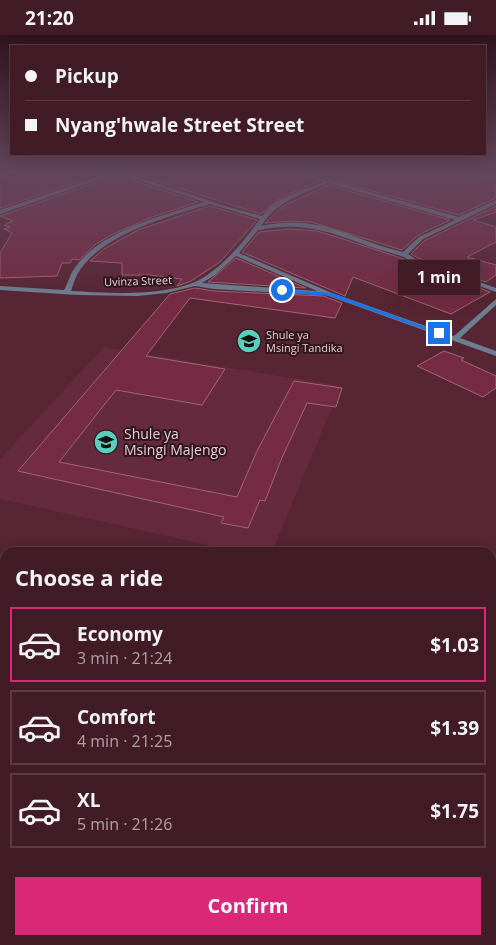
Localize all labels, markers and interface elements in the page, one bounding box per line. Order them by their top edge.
text: 21:20 [25,5,74,31]
text: Pickup [55,63,119,89]
text: Nyang'hwale Street Street [55,112,304,138]
callout: 1 min [398,261,480,295]
text: 1 min [417,266,461,288]
street label: Uvinza Street [104,272,172,289]
route start [271,279,293,301]
route end [428,322,450,344]
place label: Shule ya Msingi Tandika [266,327,343,355]
school or university icon: Shule ya Msingi Tandika [236,328,262,354]
place label: Shule ya Msingi Majengo [124,424,227,459]
school or university icon: Shule ya Msingi Majengo [93,429,119,455]
text: Choose a ride [15,562,163,592]
text: Economy [77,621,163,647]
icon: car [17,622,62,667]
text: $1.03 [430,632,479,658]
text: 3 min · 21:24 [77,647,172,669]
text: Comfort [77,704,156,730]
icon: car [17,705,62,750]
text: $1.39 [430,715,479,741]
text: 4 min · 21:25 [77,730,172,752]
text: XL [77,787,100,813]
icon: car [17,788,62,833]
text: $1.75 [430,798,479,824]
text: 5 min · 21:26 [77,813,172,835]
button: Confirm [15,877,481,935]

